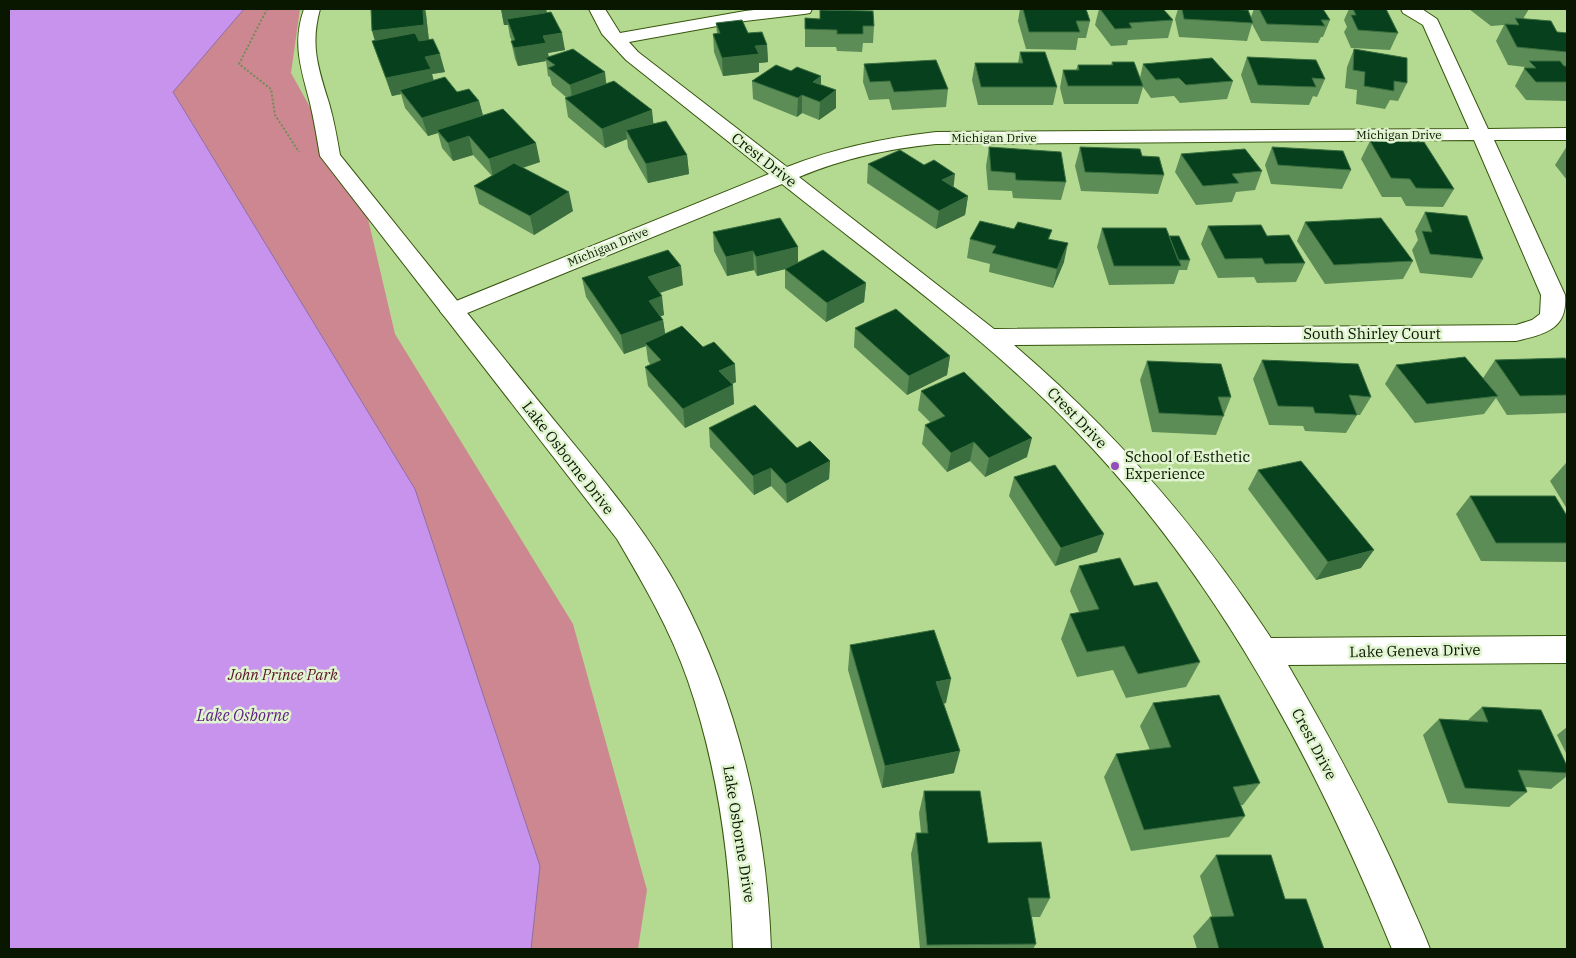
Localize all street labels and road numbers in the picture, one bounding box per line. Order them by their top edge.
street label: Michigan Drive [1356,127,1442,142]
street label: Crest Drive [728,128,801,191]
street label: Michigan Drive [951,130,1037,145]
street label: Michigan Drive [565,224,650,270]
street label: South Shirley Court [1303,324,1441,343]
street label: Crest Drive [1043,383,1111,452]
street label: Lake Osborne Drive [518,397,618,518]
street label: Lake Geneva Drive [1349,640,1481,661]
street label: Crest Drive [1288,705,1341,783]
street label: Lake Osborne Drive [719,764,760,904]

